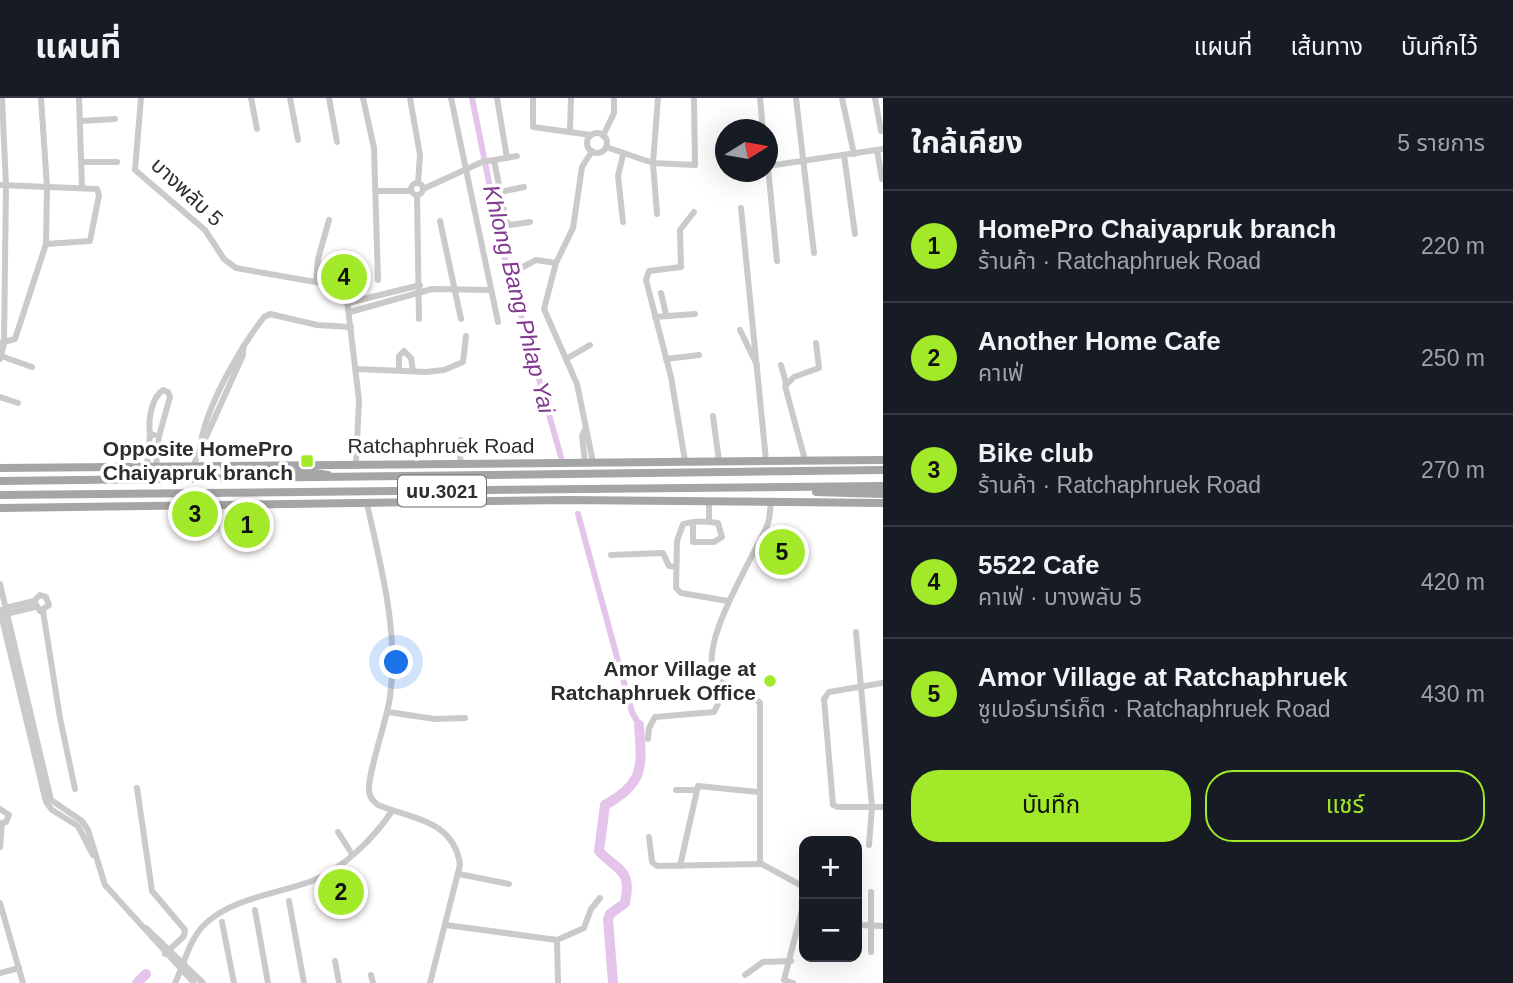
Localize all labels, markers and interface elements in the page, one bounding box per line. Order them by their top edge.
text: แผนที่ [35,28,121,65]
text: แผนที่ [1194,33,1252,60]
text: เส้นทาง [1290,33,1363,60]
text: บันทึกไว้ [1401,33,1478,60]
north arrow [715,119,778,182]
text: ใกล้เคียง [911,126,1023,159]
text: 5 รายการ [1397,130,1485,156]
street label: บางพลับ 5 [147,153,228,230]
water label: Khlong Bang Phlap Yai [478,182,560,417]
text: HomePro Chaiyapruk branch [978,214,1336,244]
text: 1 [928,233,940,259]
text: 220 m [1421,233,1485,259]
text: ร้านค้า · Ratchaphruek Road [978,248,1261,274]
pin: 4 [321,251,367,303]
text: Another Home Cafe [978,326,1221,356]
text: 2 [928,345,940,371]
text: 250 m [1421,345,1485,371]
text: คาเฟ่ [978,360,1024,386]
street label: Ratchaphruek Road [348,434,534,457]
place label: Opposite HomePro Chaiyapruk branch [103,437,293,484]
text: Bike club [978,438,1094,468]
marker: Opposite HomePro Chaiyapruk branch [299,453,315,469]
text: 3 [928,457,940,483]
text: 270 m [1421,457,1485,483]
text: ร้านค้า · Ratchaphruek Road [978,472,1261,498]
road number: นบ.3021 [398,476,486,506]
pin: 3 [172,488,218,540]
pin: 1 [224,499,270,551]
pin: 5 [759,526,805,578]
text: 5522 Cafe [978,550,1099,580]
text: 4 [928,569,940,595]
text: 420 m [1421,569,1485,595]
text: คาเฟ่ · บางพลับ 5 [978,584,1142,610]
your location [379,645,413,679]
place label: Amor Village at Ratchaphruek Office [551,657,756,704]
text: Amor Village at Ratchaphruek [978,662,1347,692]
marker: Amor Village at Ratchaphruek Office [762,673,778,689]
text: 5 [928,681,940,707]
text: 430 m [1421,681,1485,707]
text: ซูเปอร์มาร์เก็ต · Ratchaphruek Road [978,696,1331,722]
button: บันทึก [911,770,1191,842]
button: แชร์ [1205,770,1485,842]
map controls [799,836,862,962]
button: + [799,836,862,899]
pin: 2 [318,866,364,918]
button: − [799,899,862,962]

